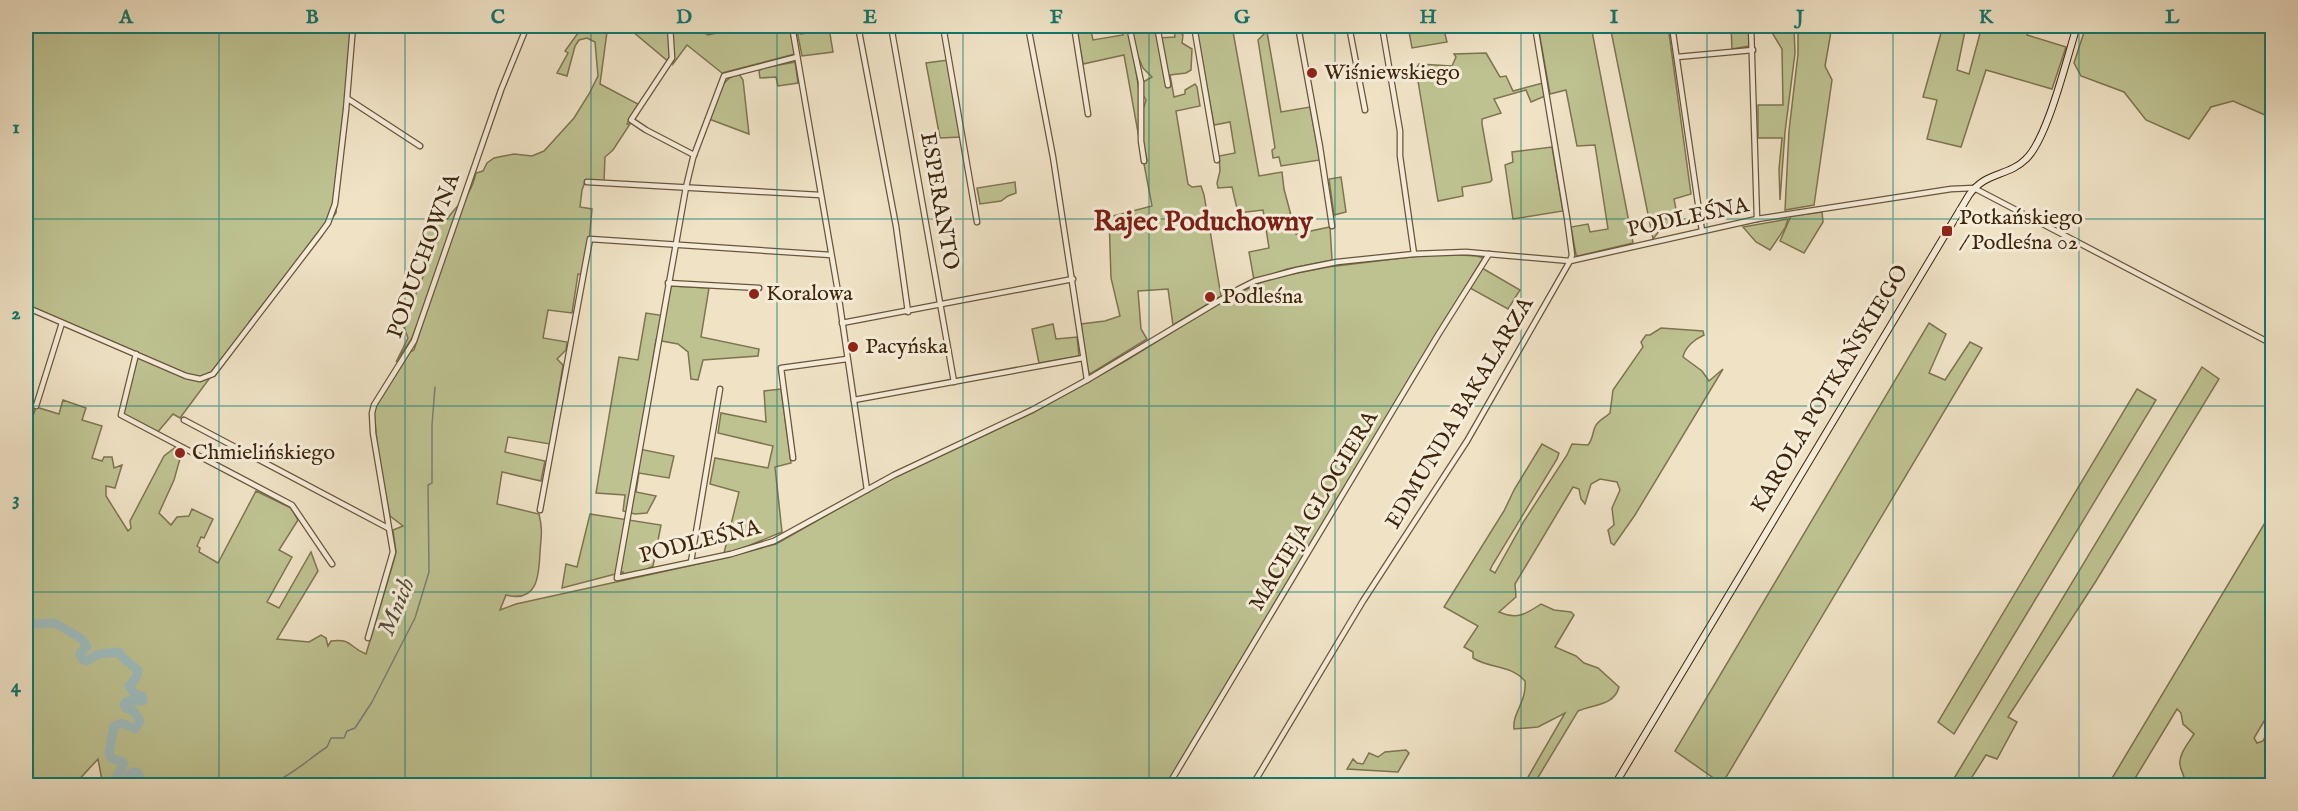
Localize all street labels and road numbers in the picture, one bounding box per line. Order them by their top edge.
street label: ESPERANTO [913,130,965,272]
street label: PODUCHOWNA [381,169,467,342]
street label: PODLEŚNA [1625,191,1753,245]
street label: KAROLA POTKAŃSKIEGO [1745,260,1915,518]
street label: EDMUNDA BAKALARZA [1380,291,1541,534]
street label: MACIEJA GLOGIERA [1243,405,1385,616]
street label: PODLEŚNA [637,513,764,571]

